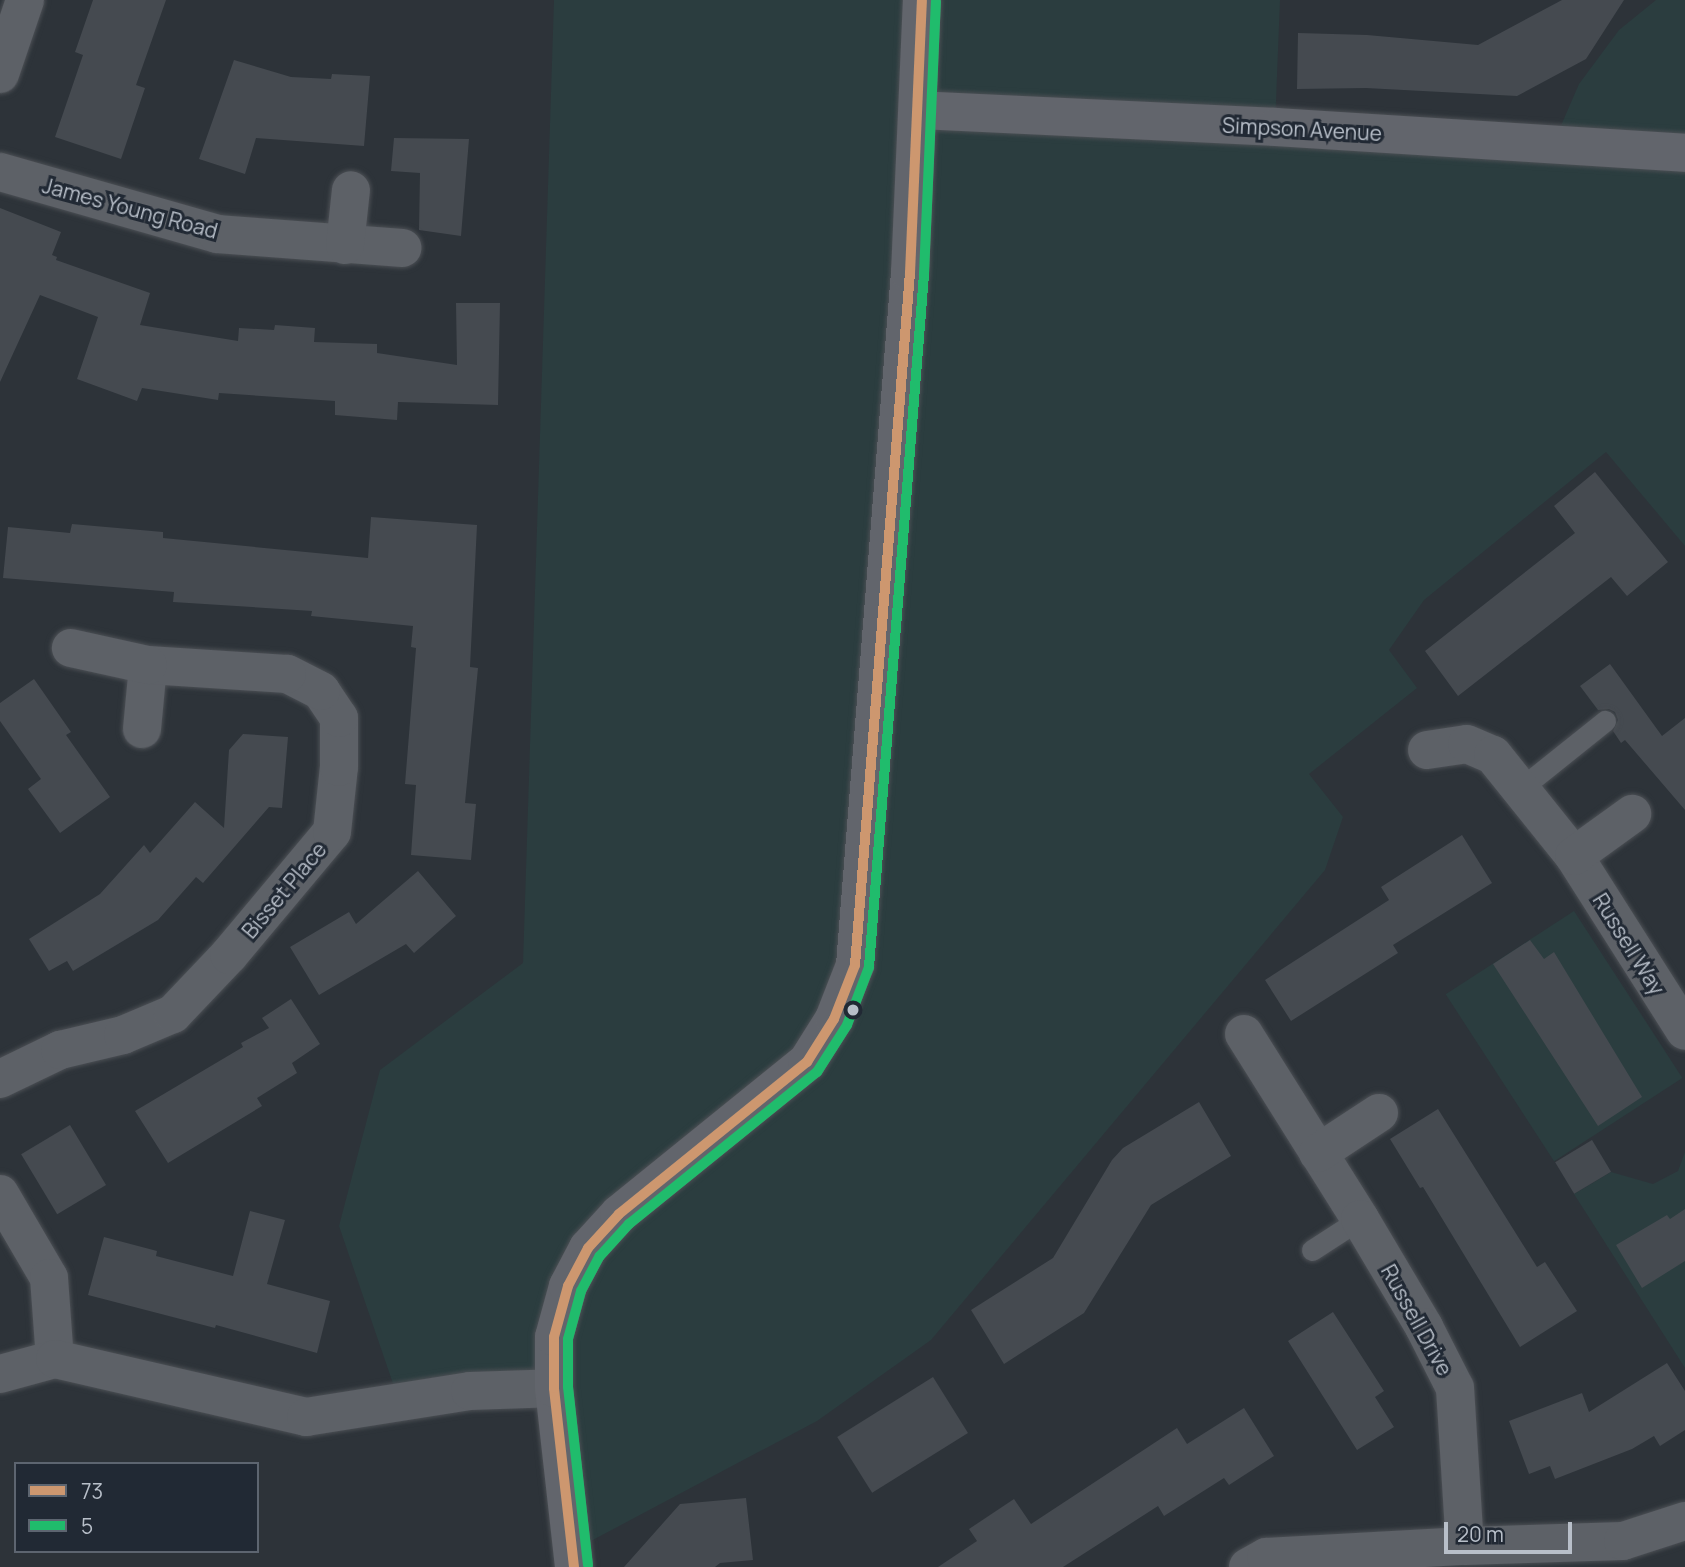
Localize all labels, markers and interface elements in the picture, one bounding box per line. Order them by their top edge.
street label: Simpson Avenue [1221,112,1383,146]
street label: James Young Road [40,172,220,244]
street label: Bisset Place [237,837,331,943]
street label: Russell Way [1588,889,1670,999]
unlabelled marker [846,1003,860,1017]
street label: Russell Drive [1376,1260,1458,1380]
legend [14,1462,259,1553]
text: 73 [81,1477,103,1505]
scale bar [1447,1508,1575,1552]
text: 5 [81,1512,93,1540]
text: 20 m [1457,1520,1504,1548]

